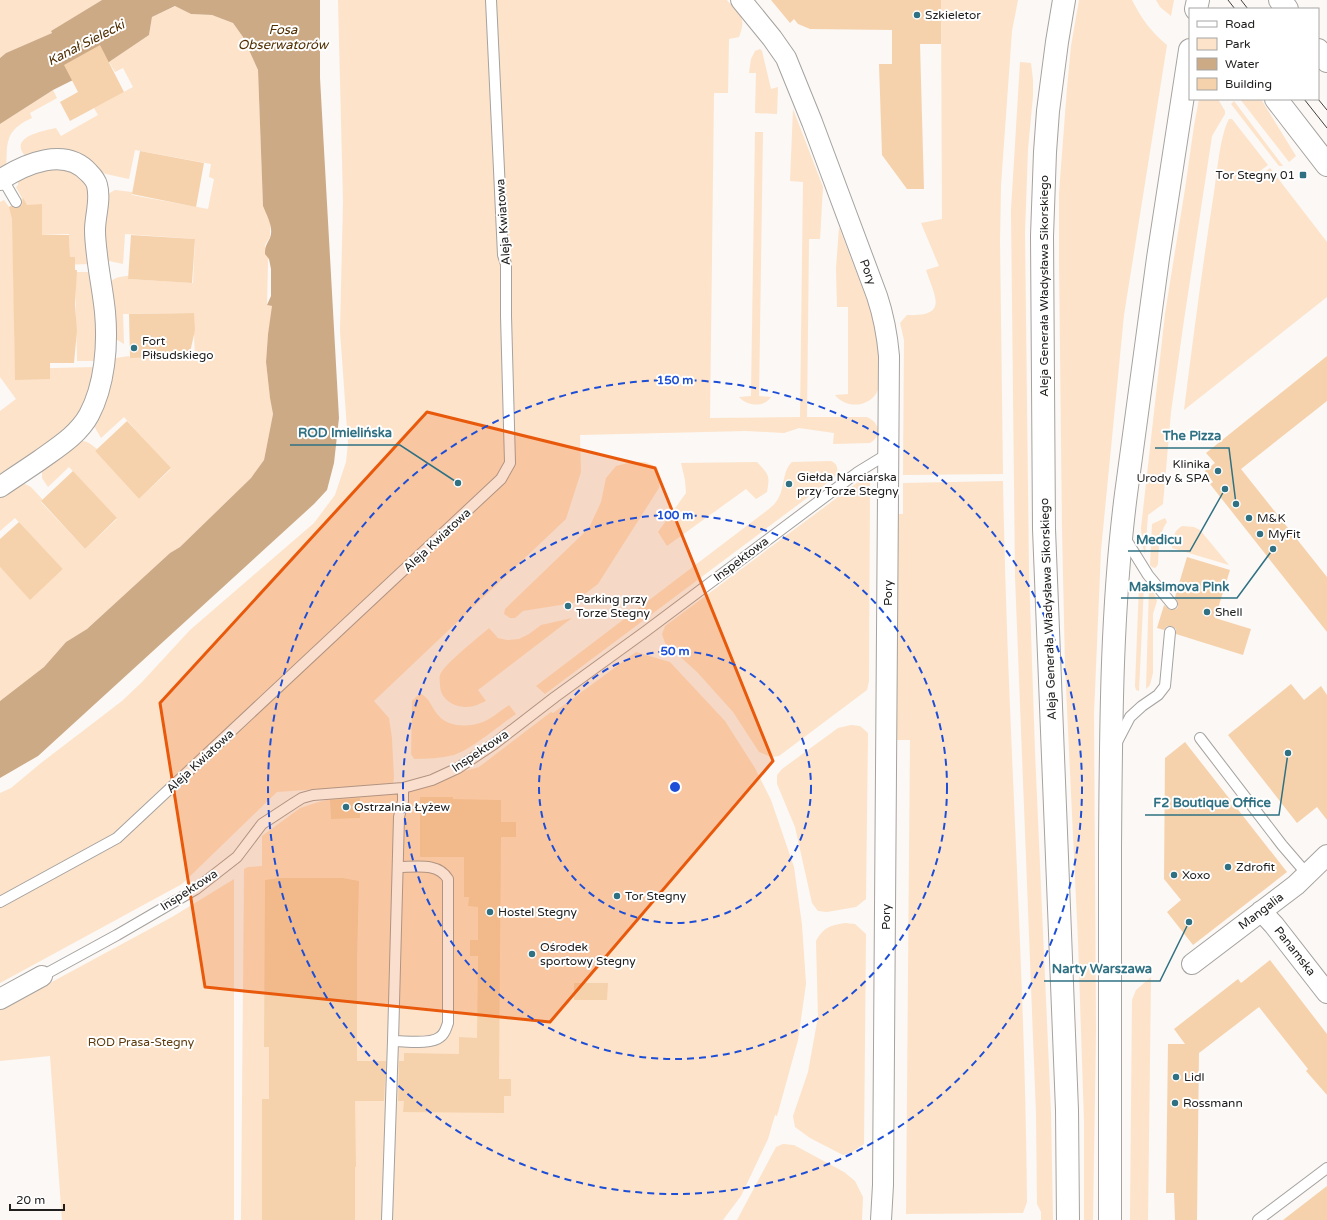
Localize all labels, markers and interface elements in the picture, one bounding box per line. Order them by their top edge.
place label: Szkieletor [925,8,981,22]
legend [1189,8,1319,100]
marker: Szkieletor [912,10,922,20]
water label: Kanał Sielecki [45,16,129,69]
text: Road [1225,17,1255,31]
water label: Fosa Obserwatorów [238,22,330,53]
text: Park [1225,37,1251,51]
text: Water [1225,57,1260,71]
text: Building [1225,77,1272,91]
place label: Tor Stegny 01 [1216,168,1295,182]
marker: Tor Stegny 01 [1298,170,1308,180]
street label: Aleja Generała Władysława Sikorskiego [1037,175,1051,397]
street label: Aleja Kwiatowa [493,178,513,266]
street label: Pory [857,257,879,287]
place label: Fort Piłsudskiego [142,334,214,362]
marker: Fort Piłsudskiego [129,343,139,353]
text: 150 m [657,373,693,387]
callout: ROD Imielińska [290,420,400,445]
callout: The Pizza [1155,423,1229,448]
text: ROD Imielińska [298,425,392,441]
text: The Pizza [1162,428,1221,444]
place label: Klinika Urody & SPA [1136,457,1210,485]
marker: Klinika Urody & SPA [1213,466,1223,476]
place label: Giełda Narciarska przy Torze Stegny [797,470,899,498]
marker: Giełda Narciarska przy Torze Stegny [784,479,794,489]
street label: Aleja Generała Władysława Sikorskiego [1037,498,1059,720]
street label: Aleja Kwiatowa [401,505,473,575]
text: 100 m [657,508,693,522]
place label: M&K [1257,511,1285,525]
marker: M&K [1244,513,1254,523]
callout: Medicu [1128,526,1190,551]
place label: MyFit [1268,527,1301,541]
marker: MyFit [1255,529,1265,539]
text: Medicu [1136,532,1182,548]
street label: Inspektowa [711,534,771,584]
callout: Maksimova Pink [1121,573,1237,598]
street label: Pory [881,579,895,606]
text: Maksimova Pink [1129,579,1229,595]
place label: Parking przy Torze Stegny [576,592,651,620]
marker: Parking przy Torze Stegny [563,601,573,611]
place label: Shell [1215,605,1242,619]
marker: Shell [1202,607,1212,617]
text: 50 m [660,644,690,658]
street label: Aleja Kwiatowa [164,726,236,796]
street label: Inspektowa [449,727,511,775]
centre of rings [668,780,682,794]
callout: F2 Boutique Office [1145,790,1279,815]
text: F2 Boutique Office [1153,795,1271,811]
place label: Ostrzalnia Łyżew [354,800,451,814]
marker: Ostrzalnia Łyżew [341,802,351,812]
place label: Zdrofit [1236,860,1276,874]
marker: Zdrofit [1223,862,1233,872]
street label: Inspektowa [158,866,220,914]
place label: Xoxo [1182,868,1210,882]
marker: Xoxo [1169,870,1179,880]
place label: Tor Stegny [625,889,687,903]
street label: Mangalia [1236,890,1286,932]
marker: Tor Stegny [612,891,622,901]
street label: Pory [879,903,893,930]
place label: Hostel Stegny [498,905,577,919]
marker: Hostel Stegny [485,907,495,917]
street label: Panamska [1271,924,1319,978]
place label: Ośrodek sportowy Stegny [540,940,636,968]
marker: Ośrodek sportowy Stegny [527,949,537,959]
callout: Narty Warszawa [1044,956,1160,981]
text: Narty Warszawa [1052,961,1152,977]
park label: ROD Prasa-Stegny [88,1035,195,1049]
place label: Lidl [1184,1070,1204,1084]
marker: Lidl [1171,1072,1181,1082]
place label: Rossmann [1183,1096,1243,1110]
marker: Rossmann [1170,1098,1180,1108]
scale bar [10,1186,64,1212]
text: 20 m [16,1193,45,1207]

